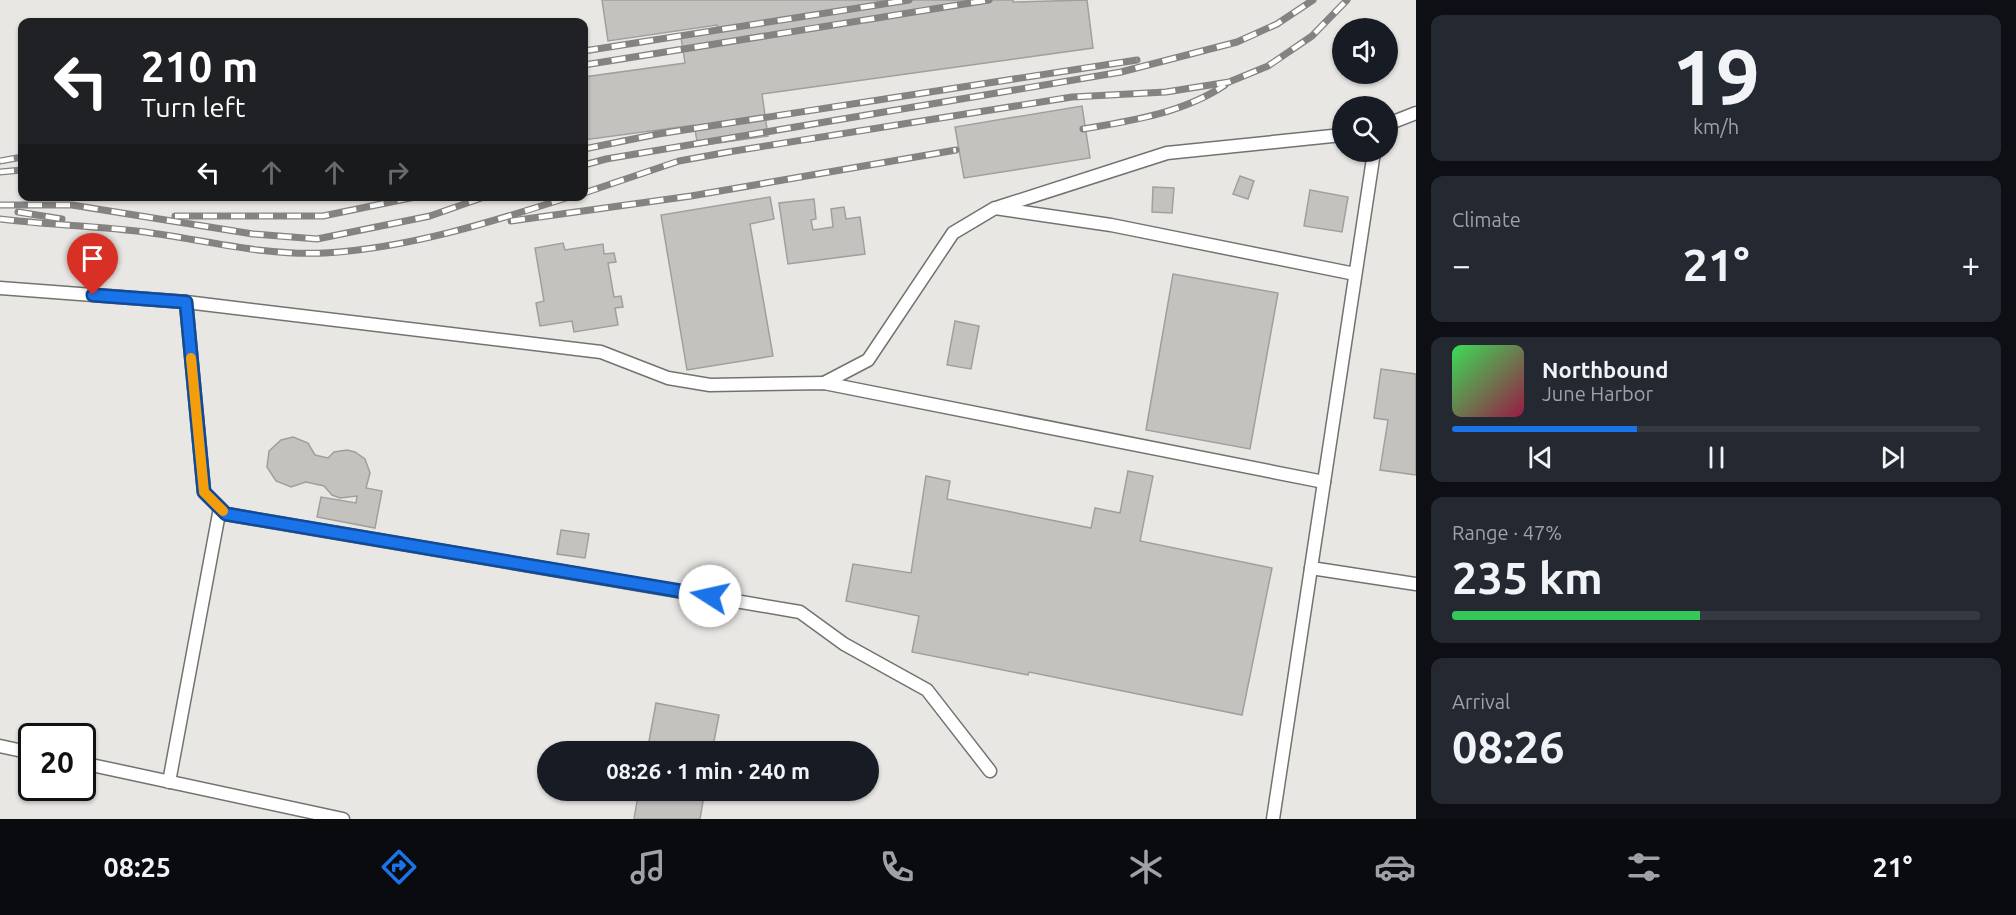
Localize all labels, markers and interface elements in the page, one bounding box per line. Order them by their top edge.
map controls [1332,18,1398,162]
button: sound [1332,18,1398,84]
text: 19 [1672,32,1760,120]
icon: left [42,42,120,120]
text: 210 m [141,43,258,90]
text: Turn left [141,92,245,122]
button: search [1332,96,1398,162]
text: km/h [1693,115,1739,138]
icon: left [192,156,225,189]
icon: ahead [255,156,288,189]
icon: ahead [318,156,351,189]
icon: right [381,156,414,189]
text: Climate [1452,208,1521,231]
pin [67,233,118,295]
text: 21° [1683,239,1749,290]
icon: arrive [76,242,109,275]
text: − [1452,246,1471,283]
text: + [1961,246,1980,283]
text: Northbound [1542,357,1668,382]
text: June Harbor [1542,382,1653,405]
icon: previous [1524,441,1557,474]
icon: pause [1700,441,1733,474]
icon: next [1876,441,1909,474]
text: Range · 47% [1452,521,1562,544]
text: 235 km [1452,552,1603,603]
position arrow [678,564,742,628]
text: Arrival [1452,690,1510,713]
text: 08:26 [1452,721,1565,772]
speed limit sign: 20 [18,723,96,801]
text: 08:26 · 1 min · 240 m [606,758,810,783]
icon: directions [378,846,420,888]
icon: music [627,846,669,888]
icon: phone [876,846,918,888]
icon: climate [1125,846,1167,888]
icon: car [1374,846,1416,888]
icon: filters [1623,846,1665,888]
text: 08:25 [104,852,171,882]
text: 21° [1872,852,1912,882]

